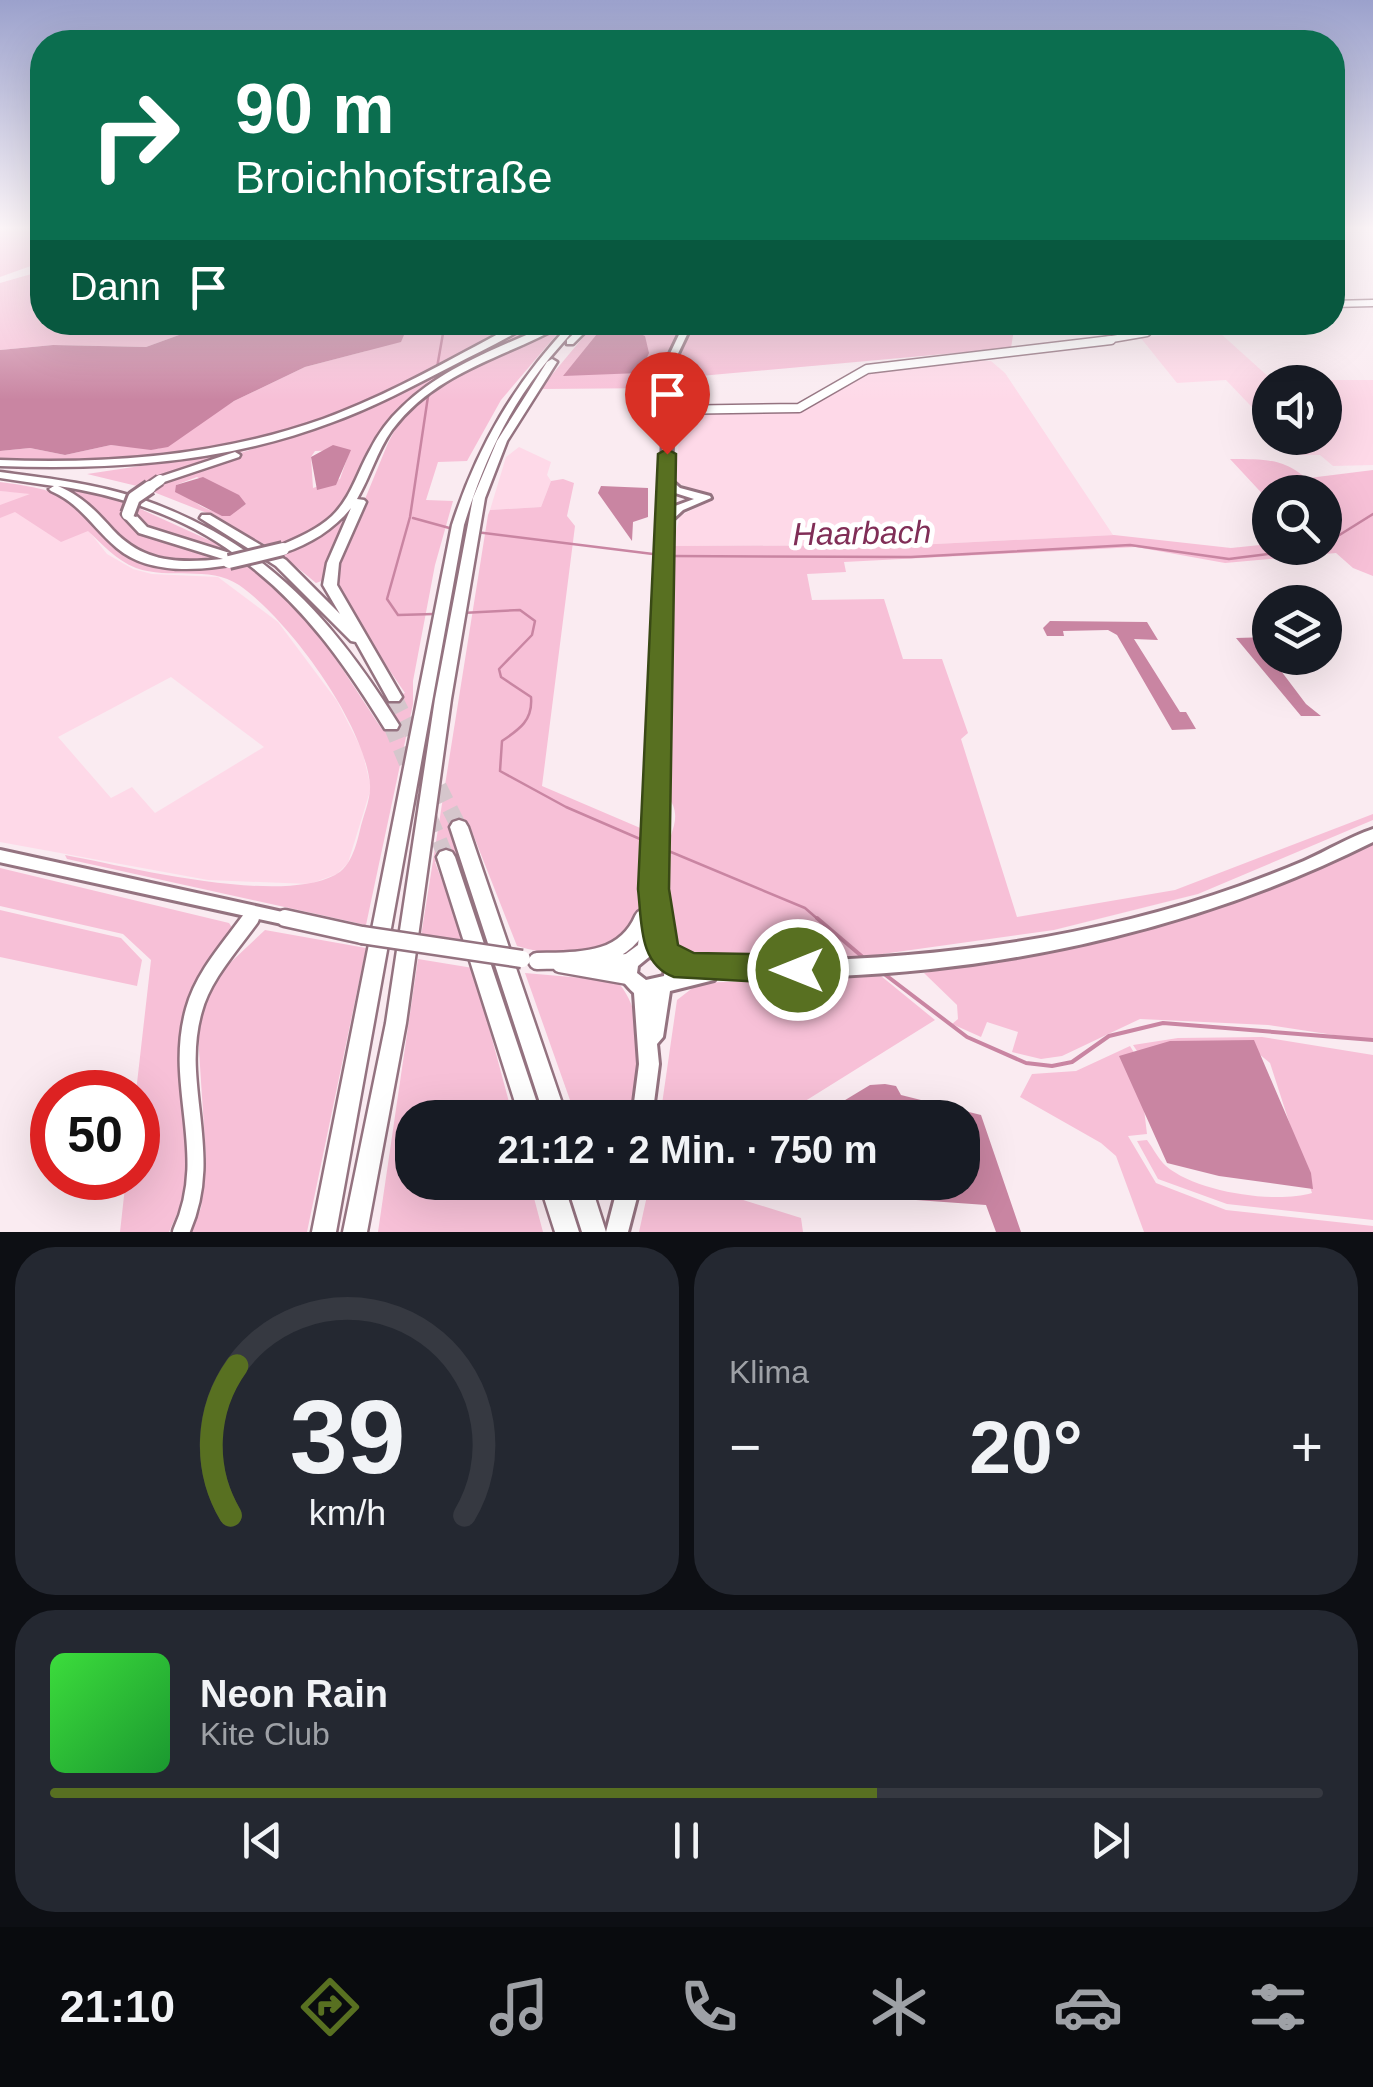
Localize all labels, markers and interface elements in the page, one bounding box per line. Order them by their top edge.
icon: right [70,70,200,200]
text: 90 m [235,70,395,148]
text: Broichhofstraße [235,152,553,203]
icon: arrive [181,260,236,315]
text: Dann [70,266,161,308]
pin [625,352,710,455]
map controls [1252,365,1342,675]
button: sound [1252,365,1342,455]
icon: arrive [640,367,695,422]
button: search [1252,475,1342,565]
water label: Haarbach [792,514,932,552]
button: layers [1252,585,1342,675]
position arrow [746,918,850,1022]
speed limit sign: 50 [30,1070,160,1200]
text: 21:12 · 2 Min. · 750 m [497,1129,878,1171]
text: Klima [729,1354,809,1390]
text: 39 [289,1379,405,1495]
text: 20° [969,1405,1083,1489]
text: − [729,1416,761,1478]
text: + [1291,1416,1323,1478]
text: km/h [308,1493,386,1533]
text: Neon Rain [200,1673,388,1715]
text: Kite Club [200,1716,330,1752]
icon: previous [235,1813,290,1868]
icon: pause [659,1813,714,1868]
icon: next [1083,1813,1138,1868]
icon: directions [295,1972,365,2042]
icon: music [484,1972,554,2042]
icon: phone [674,1972,744,2042]
icon: climate [864,1972,934,2042]
icon: car [1053,1972,1123,2042]
icon: filters [1243,1972,1313,2042]
text: 21:10 [60,1981,175,2032]

